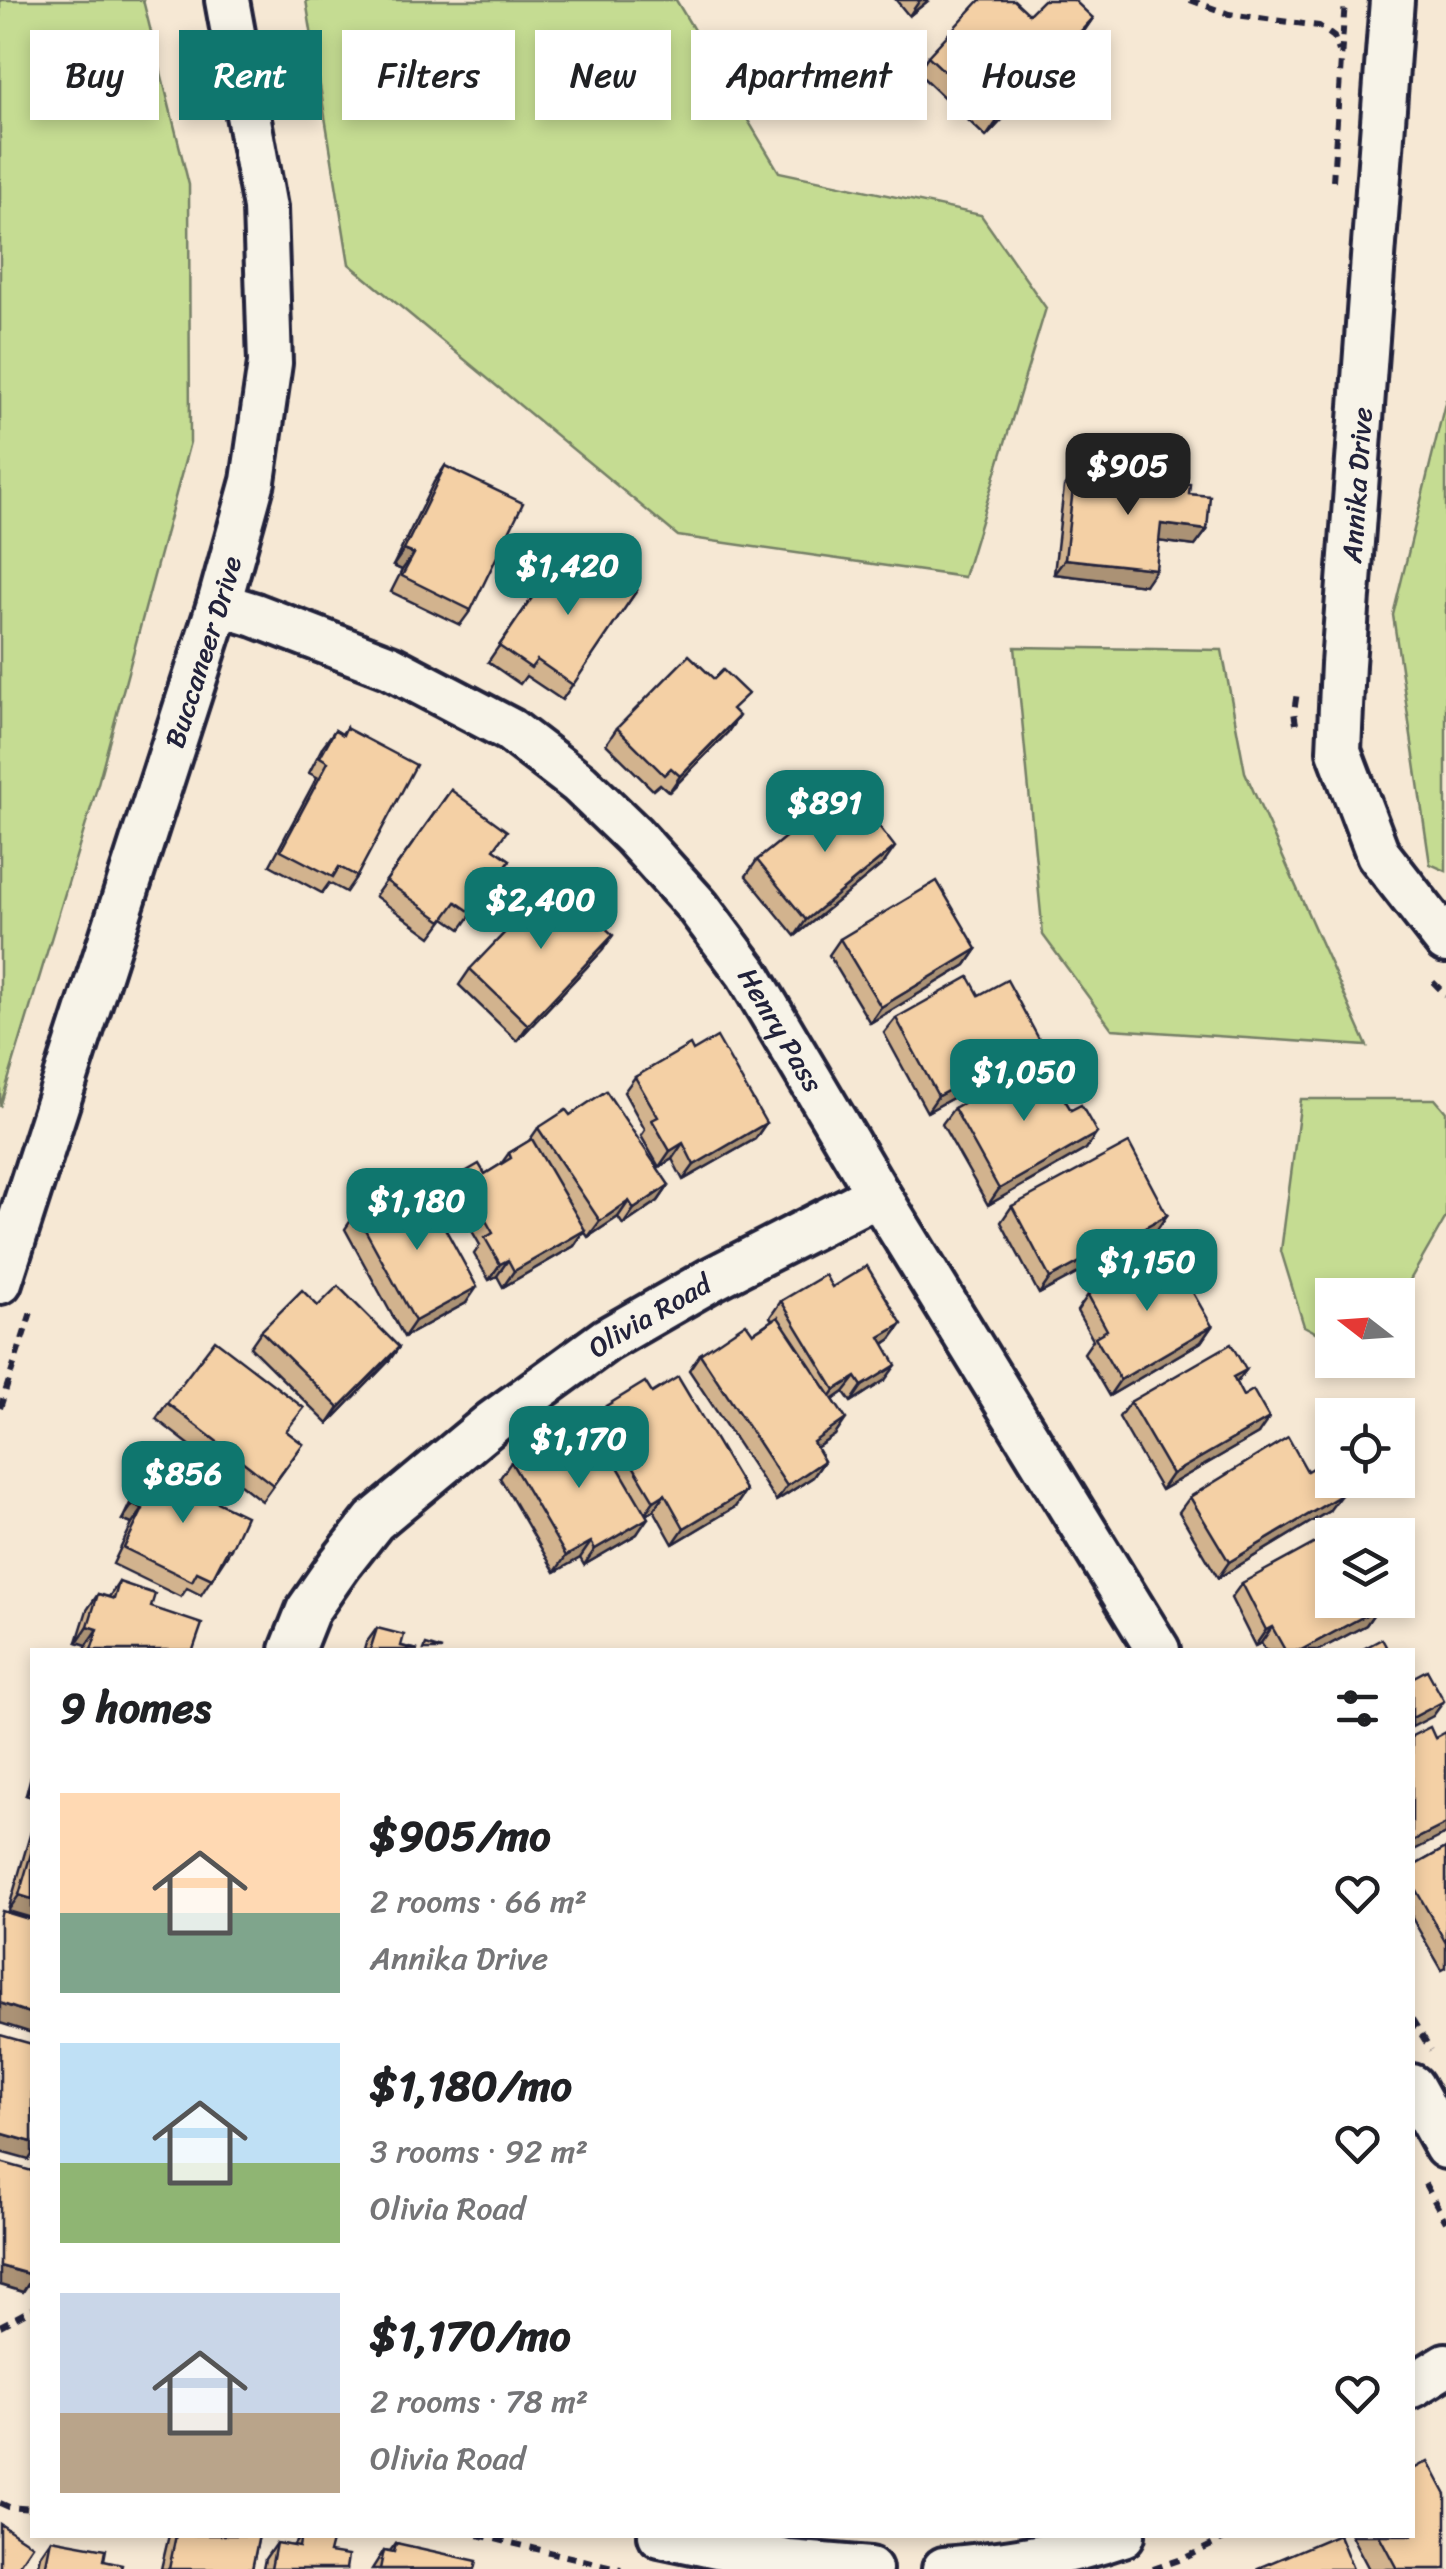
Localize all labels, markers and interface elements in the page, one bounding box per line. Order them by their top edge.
chip: Buy [30,30,159,120]
chip: Rent [179,30,322,120]
chip: Filters [342,30,515,120]
chip: New [535,30,671,120]
chip: Apartment [691,30,927,120]
chip: House [947,30,1111,120]
street label: Annika Drive [1327,406,1387,565]
pin: $905 [1069,433,1187,518]
text: $905 [1088,437,1168,494]
pin: $1,420 [487,533,649,618]
text: $1,420 [517,537,619,594]
street label: Buccaneer Drive [150,550,256,754]
pin: $891 [766,770,884,855]
text: $891 [788,774,862,831]
pin: $2,400 [460,867,622,952]
text: $2,400 [486,871,596,928]
street label: Henry Pass [724,957,837,1102]
pin: $1,050 [943,1039,1105,1124]
text: $1,050 [972,1043,1076,1100]
pin: $1,180 [336,1168,498,1253]
text: $1,180 [368,1172,466,1229]
pin: $1,150 [1066,1229,1228,1314]
text: $1,150 [1098,1233,1196,1290]
street label: Olivia Road [577,1259,722,1371]
north arrow [1315,1278,1415,1378]
map controls [1315,1278,1415,1618]
button: locate [1315,1398,1415,1498]
pin: $1,170 [498,1406,660,1491]
text: $1,170 [531,1410,627,1467]
pin: $856 [124,1441,242,1526]
text: $856 [144,1445,222,1502]
button: layers [1315,1518,1415,1618]
text: 9 homes [60,1671,211,1745]
icon: filters [1330,1681,1385,1736]
text: $905/mo [370,1799,551,1873]
icon: home [140,1833,260,1953]
icon: heart [1330,1866,1385,1921]
text: 2 rooms · 66 m² [370,1873,587,1930]
text: Annika Drive [370,1930,548,1987]
text: $1,180/mo [370,2049,572,2123]
icon: home [140,2083,260,2203]
icon: heart [1330,2116,1385,2171]
text: 3 rooms · 92 m² [370,2123,588,2180]
text: Olivia Road [370,2180,525,2237]
text: $1,170/mo [370,2299,571,2373]
icon: home [140,2333,260,2453]
icon: heart [1330,2366,1385,2421]
text: 2 rooms · 78 m² [370,2373,588,2430]
text: Olivia Road [370,2430,525,2487]

